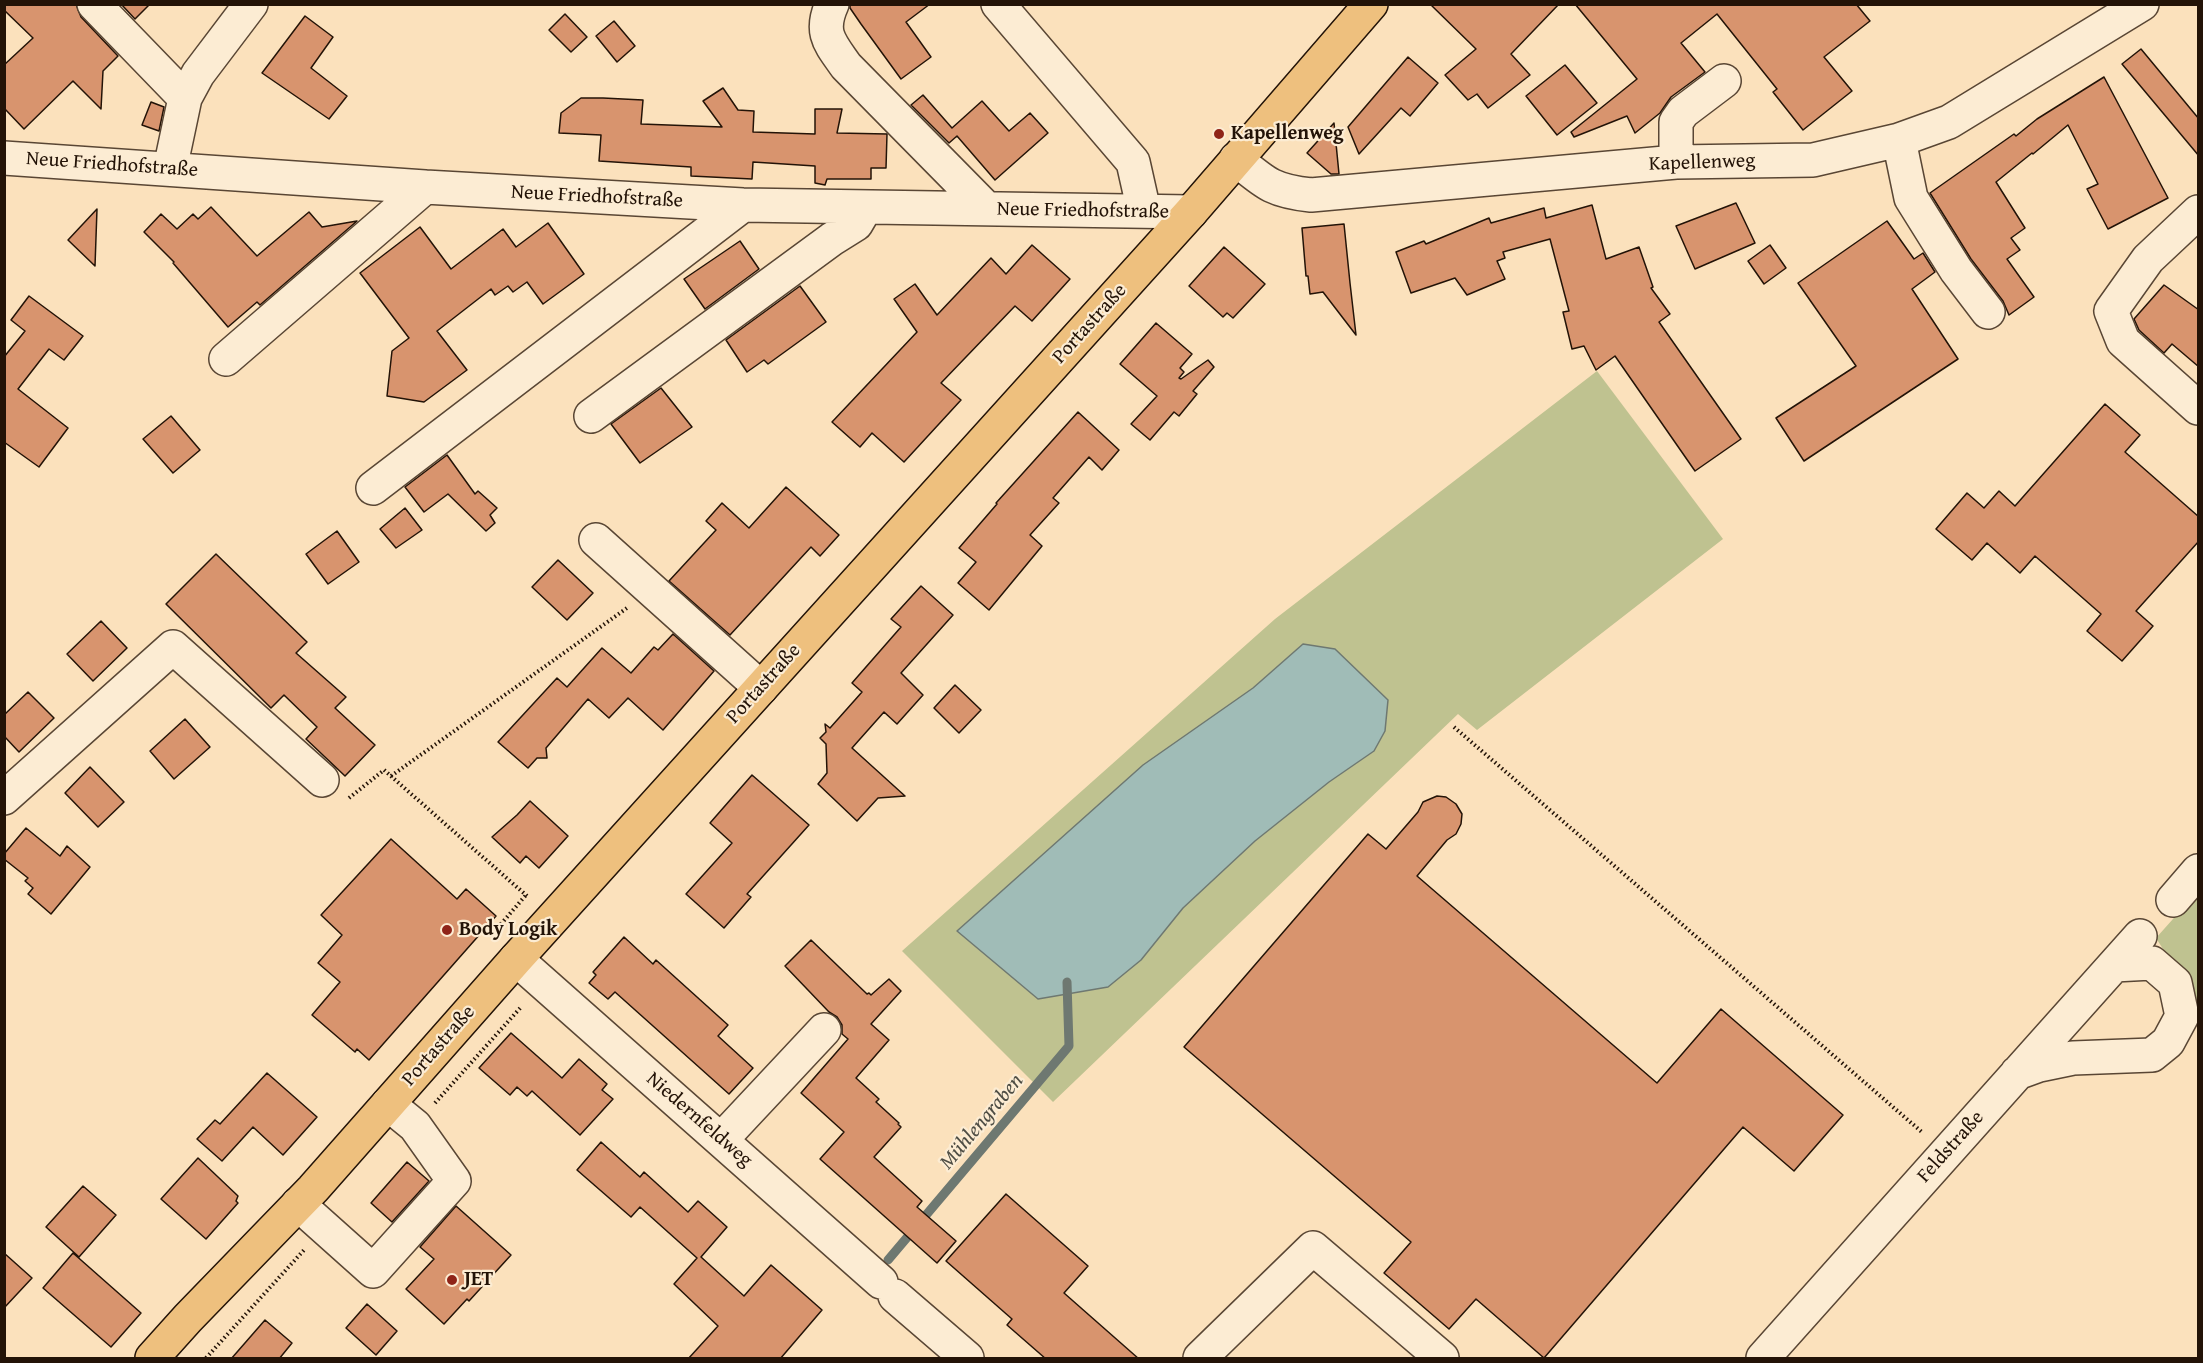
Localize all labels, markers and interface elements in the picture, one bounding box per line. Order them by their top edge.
place label: Kapellenweg [1231,122,1344,146]
marker: Kapellenweg [1212,127,1226,141]
street label: Neue Friedhofstraße [25,147,199,183]
street label: Kapellenweg [1648,149,1756,177]
street label: Neue Friedhofstraße [510,181,684,213]
street label: Neue Friedhofstraße [997,197,1169,225]
street label: Portastraße [1048,279,1132,369]
street label: Portastraße [722,639,806,729]
place label: Body Logik [459,918,557,942]
marker: Body Logik [440,923,454,937]
street label: Portastraße [397,1001,481,1091]
street label: Niedernfeldweg [641,1067,757,1173]
water label: Mühlengraben [935,1069,1029,1175]
street label: Feldstraße [1913,1106,1989,1188]
place label: JET [464,1268,493,1292]
marker: JET [445,1273,459,1287]

